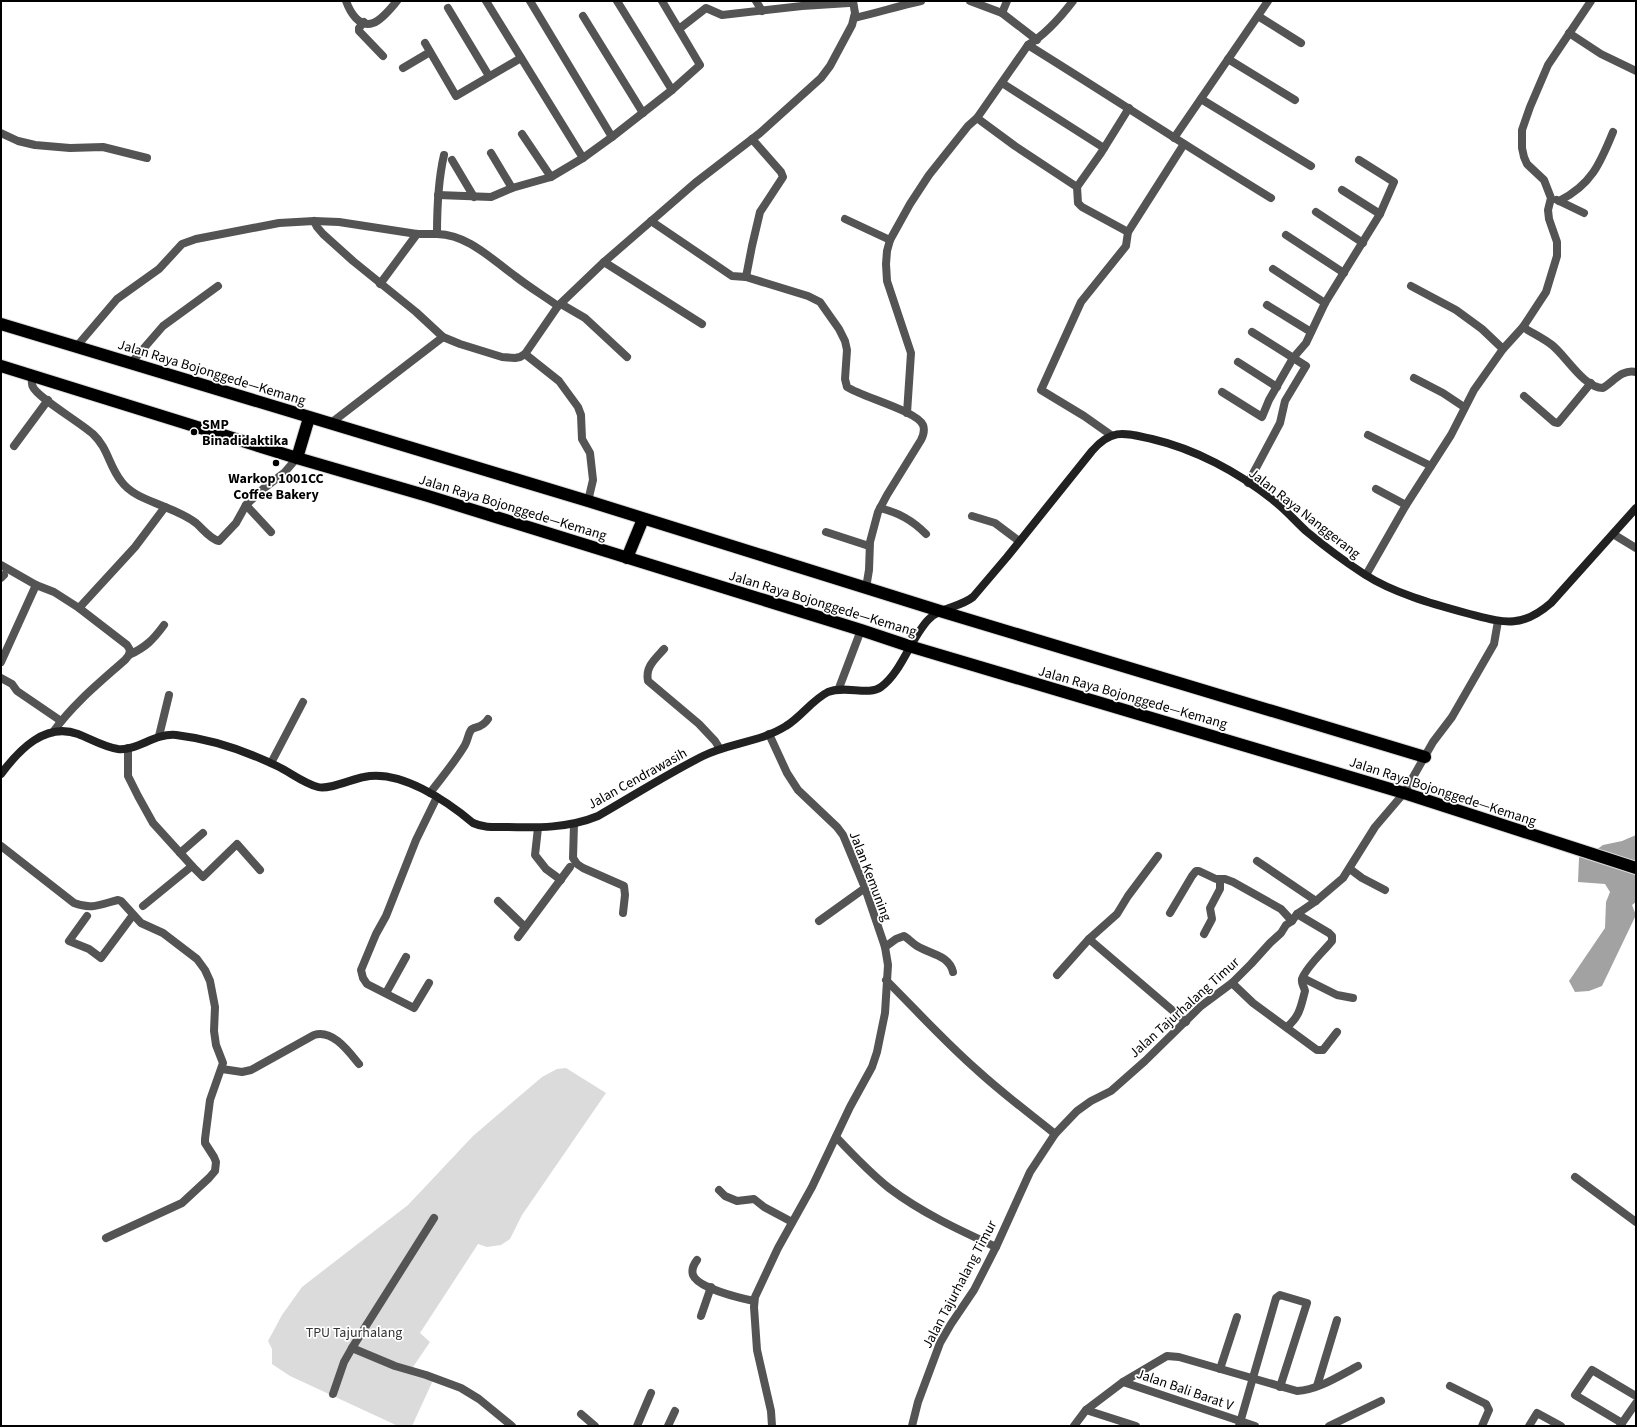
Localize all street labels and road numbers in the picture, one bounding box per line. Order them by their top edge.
street label: Jalan Raya Bojonggede—Kemang [115,335,308,411]
street label: Jalan Raya Nanggerang [1244,464,1364,564]
street label: Jalan Raya Bojonggede—Kemang [416,470,609,546]
street label: Jalan Raya Bojonggede—Kemang [726,566,919,642]
street label: Jalan Raya Bojonggede—Kemang [1036,661,1230,735]
street label: Jalan Cendrawasih [584,743,691,814]
street label: Jalan Raya Bojonggede—Kemang [1347,752,1539,832]
street label: Jalan Kemuning [844,829,896,924]
street label: Jalan Tajurhalang Timur [1125,953,1244,1063]
street label: Jalan Tajurhalang Timur [918,1217,1002,1352]
street label: Jalan Bali Barat V [1133,1364,1237,1416]

